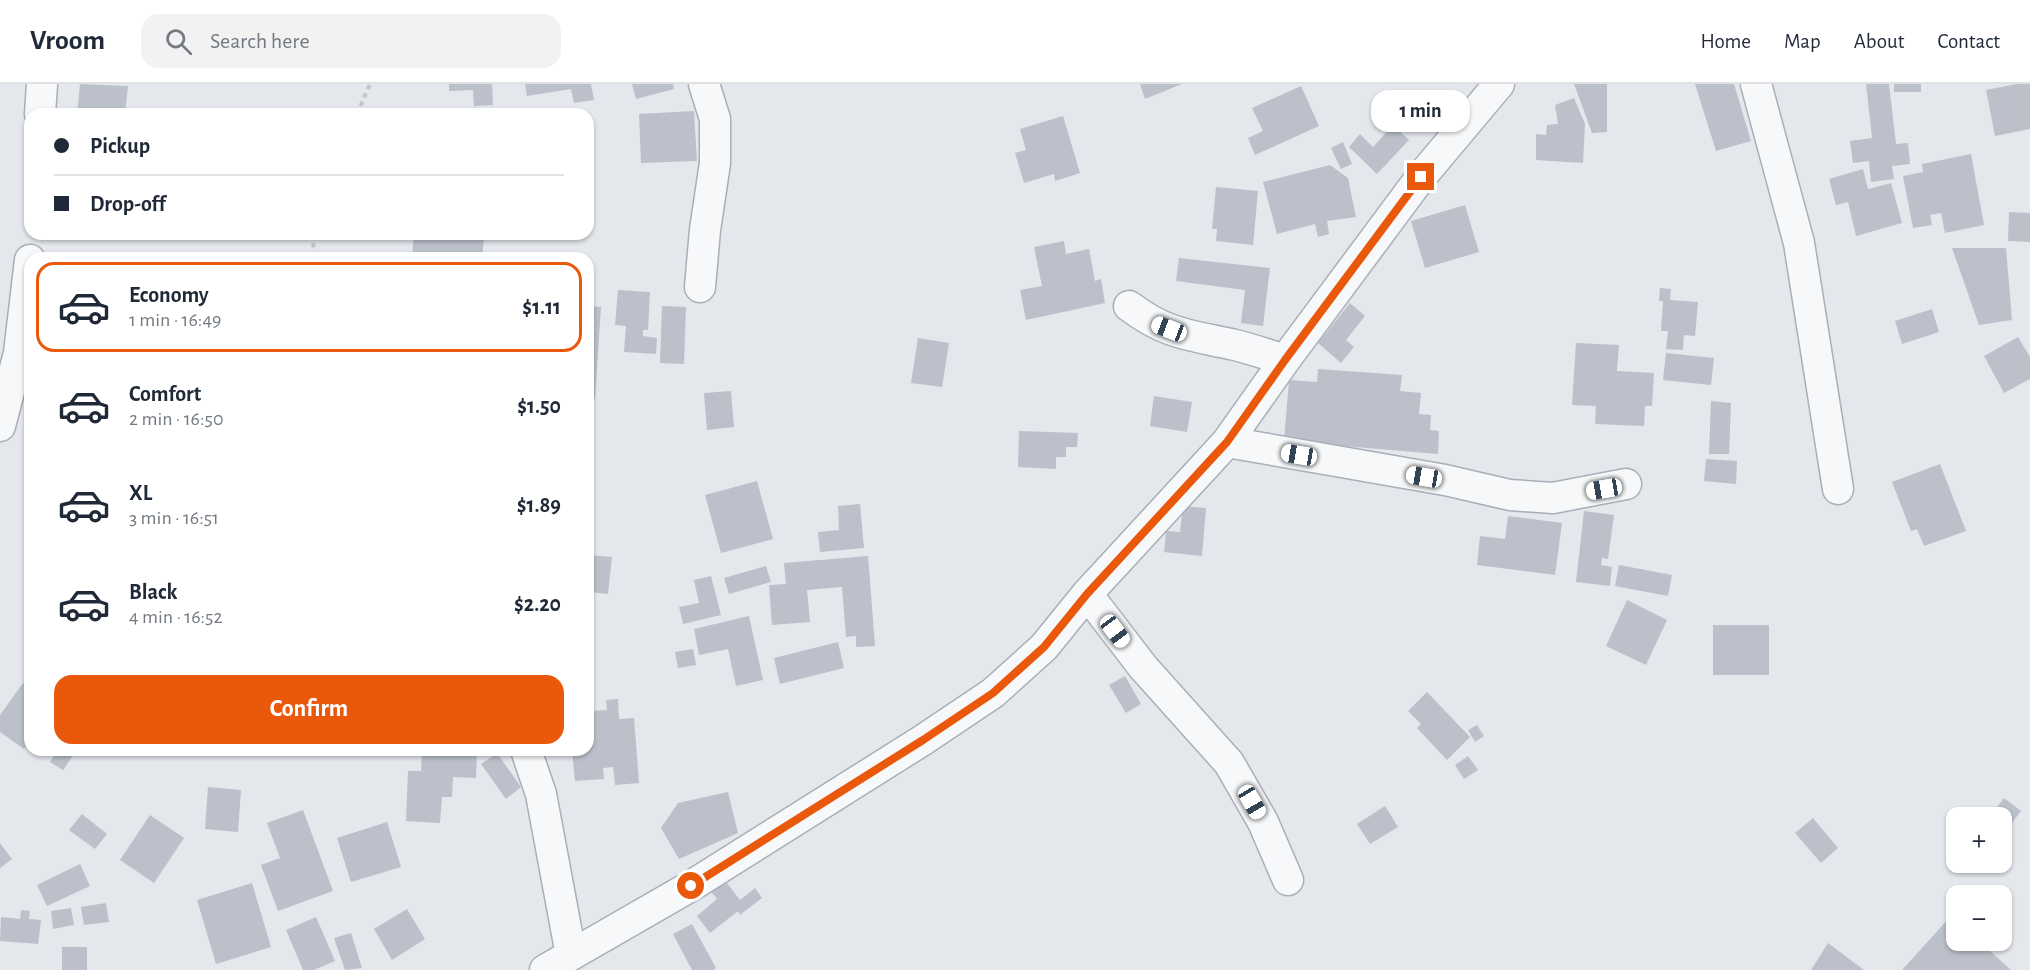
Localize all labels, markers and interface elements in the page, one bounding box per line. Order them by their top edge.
search box [141,14,561,68]
icon: search [162,25,195,58]
text: Vroom [30,27,105,55]
text: Search here [210,30,310,52]
text: Home [1700,31,1751,52]
text: Map [1784,31,1821,52]
text: About [1854,31,1904,52]
text: Contact [1937,31,2000,52]
callout: 1 min [1372,90,1470,132]
text: 1 min [1399,101,1442,121]
text: Pickup [90,135,150,157]
route end [1407,163,1434,190]
text: Drop-off [90,193,166,215]
icon: car [57,280,111,334]
text: Economy [129,284,209,306]
text: $1.11 [522,296,561,318]
text: 1 min · 16:49 [129,310,221,330]
car [1149,314,1189,344]
icon: car [57,379,111,433]
text: Comfort [129,383,201,405]
text: $1.50 [517,395,561,417]
text: 2 min · 16:50 [129,409,224,429]
car [1280,443,1318,467]
car [1405,465,1443,489]
car [1585,477,1623,501]
icon: car [57,478,111,532]
text: XL [129,482,152,504]
text: $1.89 [517,494,561,516]
text: 3 min · 16:51 [129,508,219,528]
icon: car [57,577,111,631]
text: Black [129,581,177,603]
text: $2.20 [514,593,561,615]
text: 4 min · 16:52 [129,607,223,627]
car [1097,611,1133,651]
button: Confirm [54,675,564,744]
car [1235,782,1269,822]
map controls [1946,807,2012,951]
button: + [1946,807,2012,873]
route start [677,872,704,899]
button: − [1946,885,2012,951]

